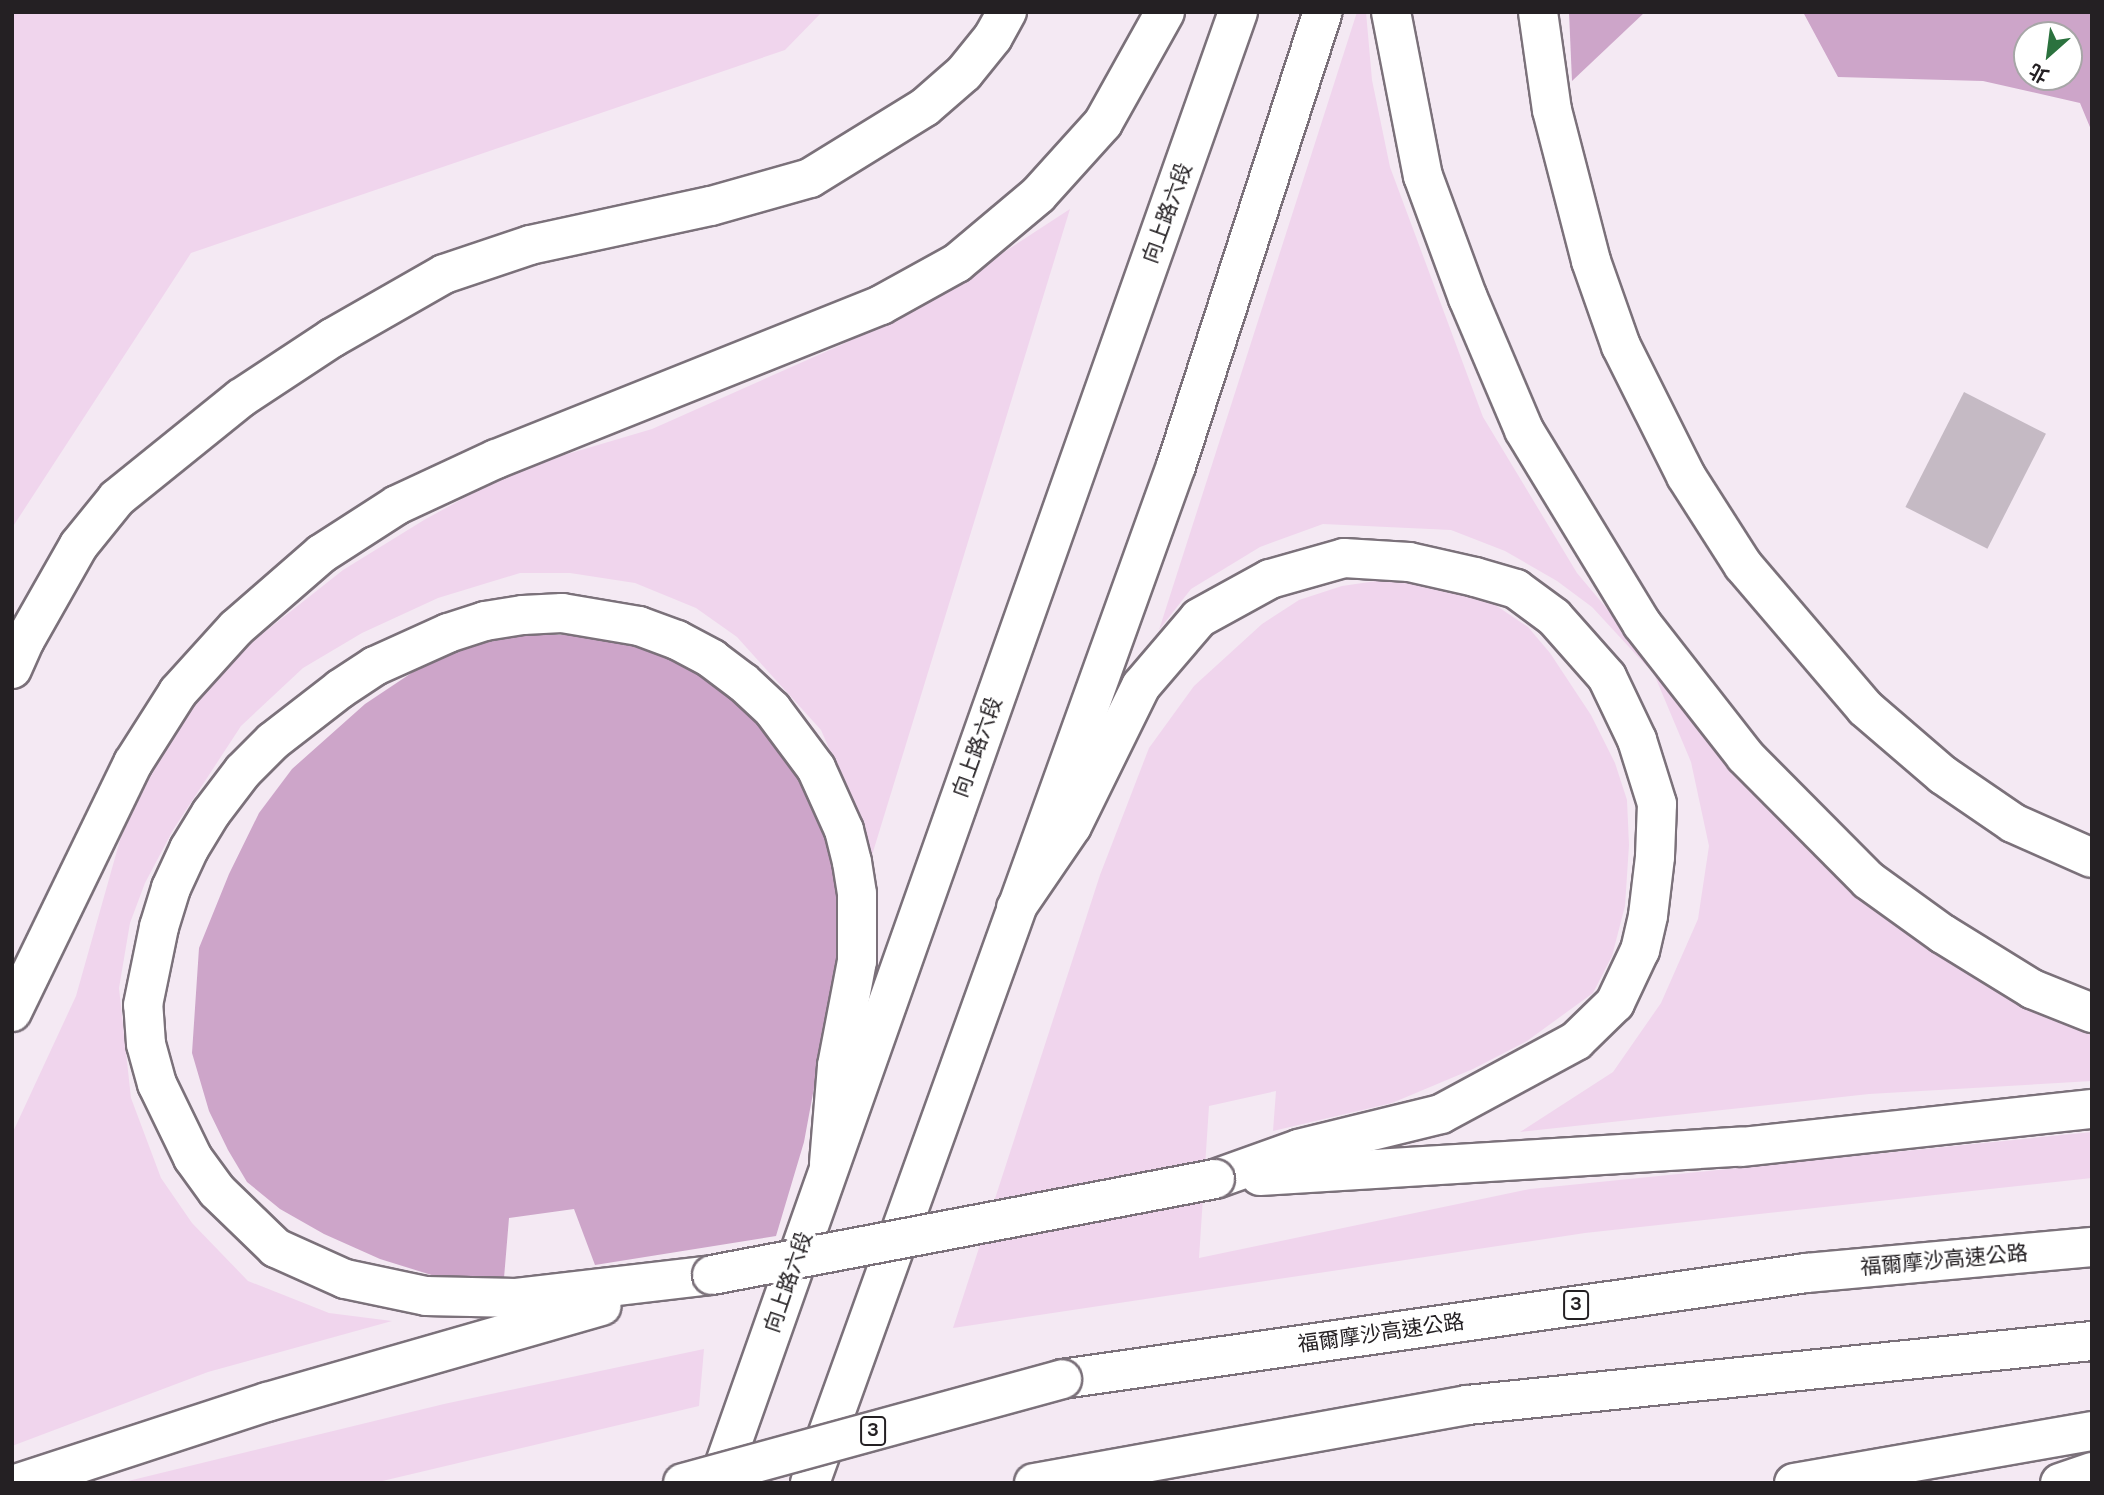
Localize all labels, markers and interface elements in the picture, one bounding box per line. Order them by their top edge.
north arrow [2013,21,2083,91]
text: 北 [2026,59,2053,87]
street label: 向上路六段 [1137,159,1197,267]
street label: 向上路六段 [947,693,1007,801]
street label: 向上路六段 [759,1228,817,1336]
street label: 福爾摩沙高速公路 [1859,1240,2029,1280]
road number: 3 [1562,1289,1590,1320]
street label: 福爾摩沙高速公路 [1296,1309,1466,1357]
road number: 3 [859,1415,887,1446]

